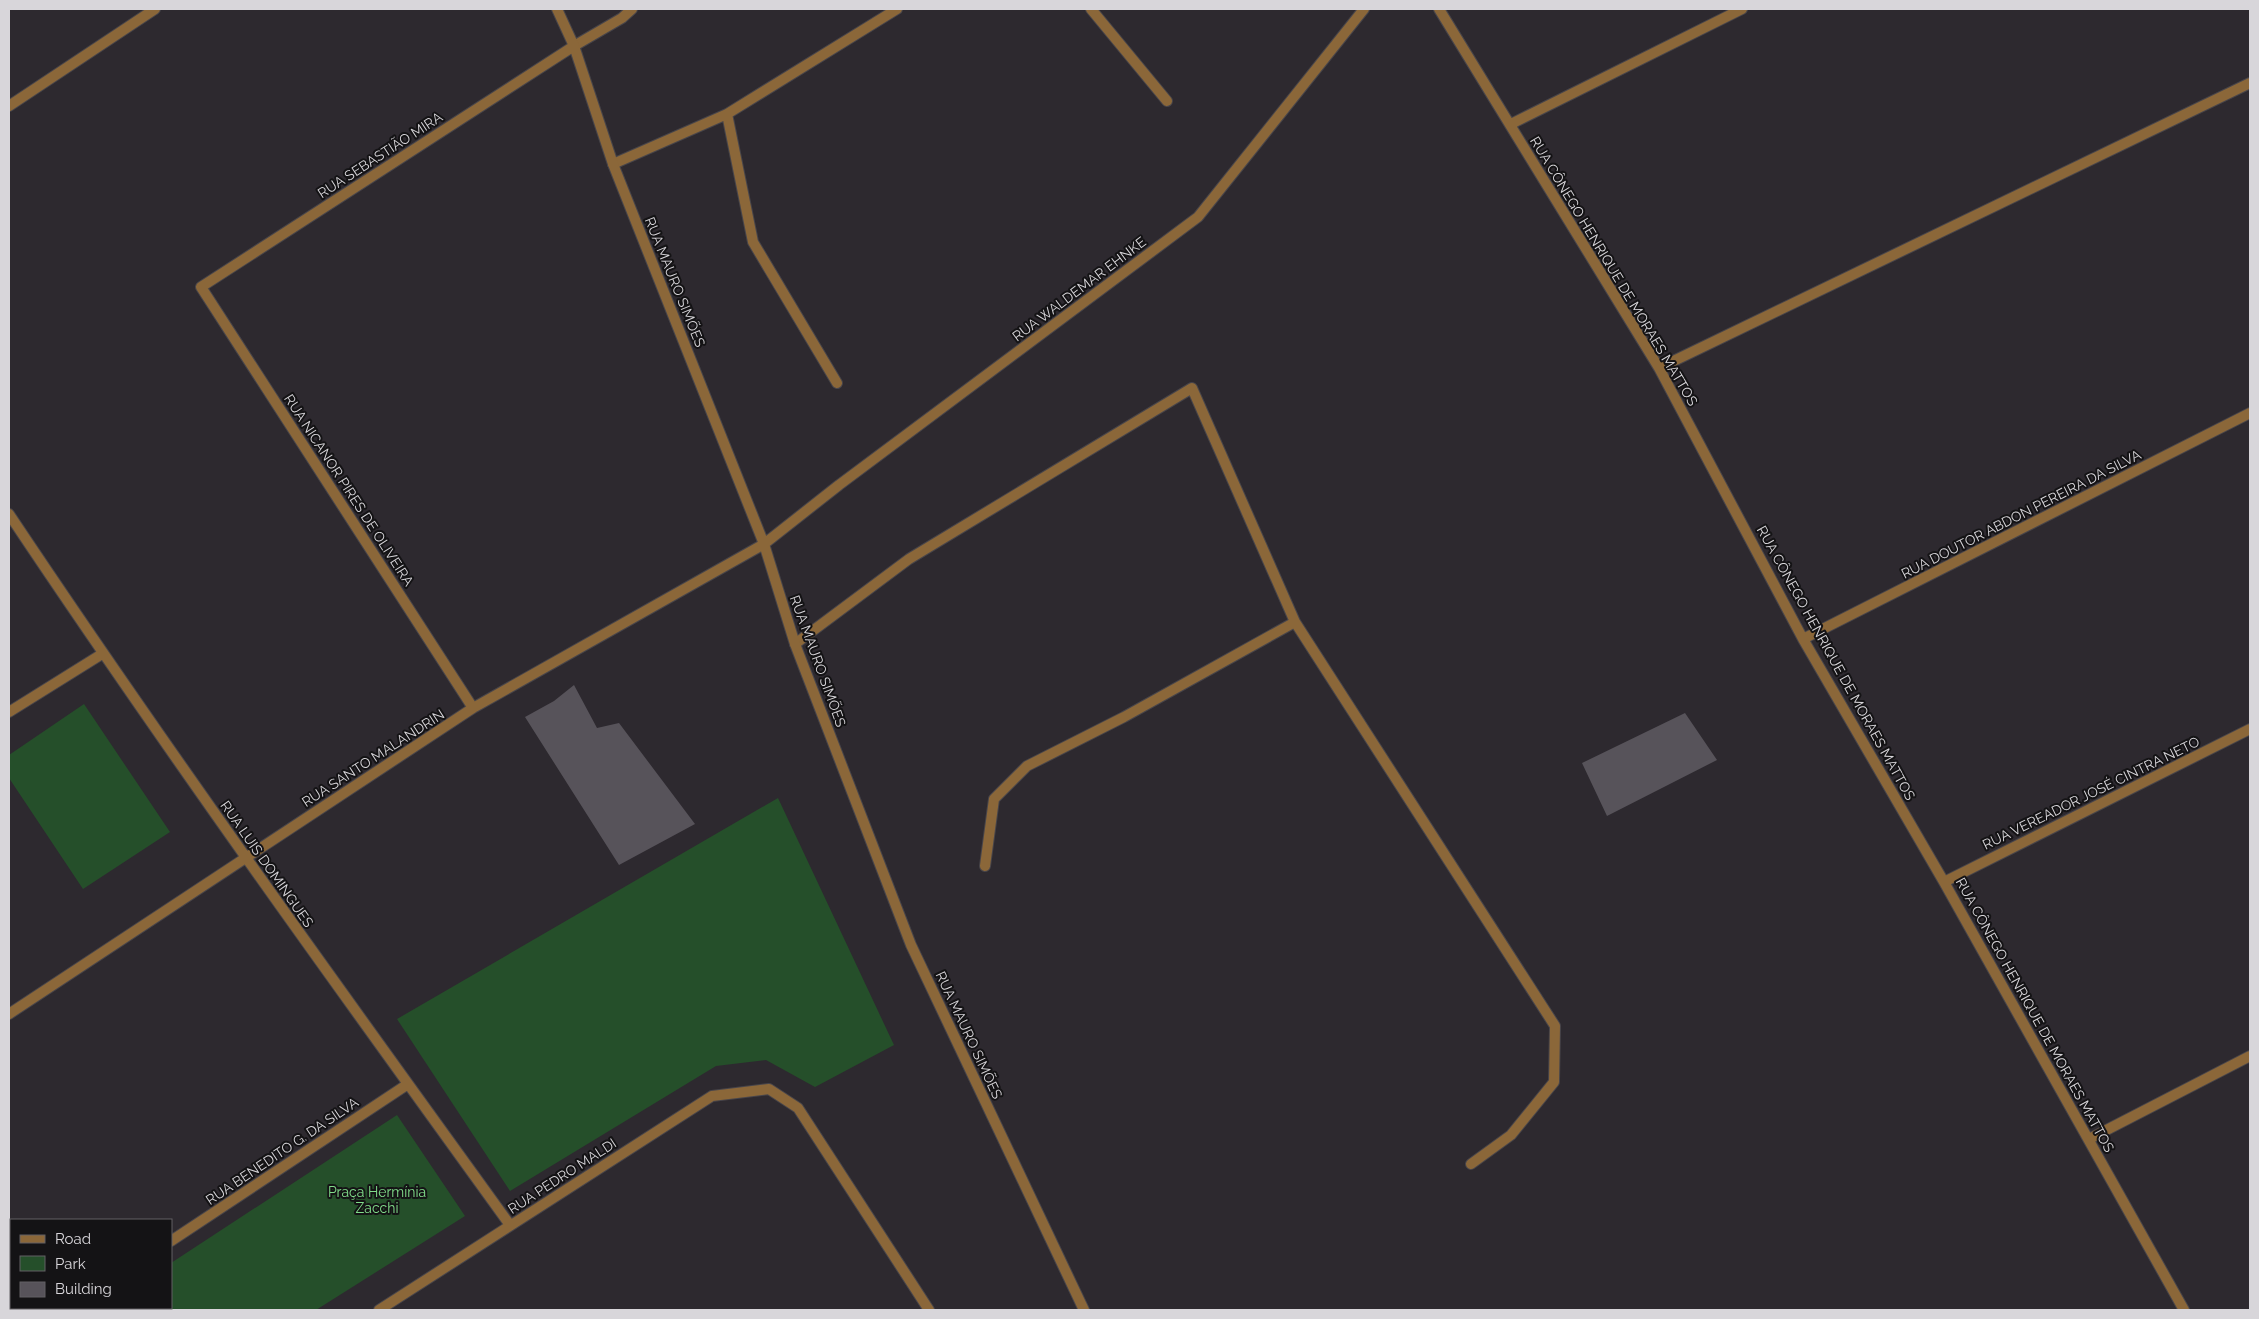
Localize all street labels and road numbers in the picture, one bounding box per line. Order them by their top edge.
street label: RUA SEBASTIÃO MIRA [314,108,446,201]
street label: RUA CÔNEGO HENRIQUE DE MORAES MATTOS [1527,133,1702,409]
street label: RUA MAURO SIMÕES [642,214,710,350]
street label: RUA WALDEMAR EHNKE [1009,234,1149,344]
street label: RUA NICANOR PIRES DE OLIVEIRA [281,391,417,589]
street label: RUA DOUTOR ABDON PEREIRA DA SILVA [1898,446,2144,582]
street label: RUA CÔNEGO HENRIQUE DE MORAES MATTOS [1754,523,1920,803]
street label: RUA MAURO SIMÕES [787,593,850,729]
street label: RUA SANTO MALANDRIN [299,706,447,810]
street label: RUA VEREADOR JOSÉ CINTRA NETO [1979,732,2202,853]
street label: RUA LUIS DOMINGUES [217,798,317,931]
street label: RUA CÔNEGO HENRIQUE DE MORAES MATTOS [1953,875,2119,1155]
street label: RUA MAURO SIMÕES [932,968,1007,1102]
street label: RUA BENEDITO G. DA SILVA [203,1094,362,1208]
street label: RUA PEDRO MALDI [505,1135,619,1217]

